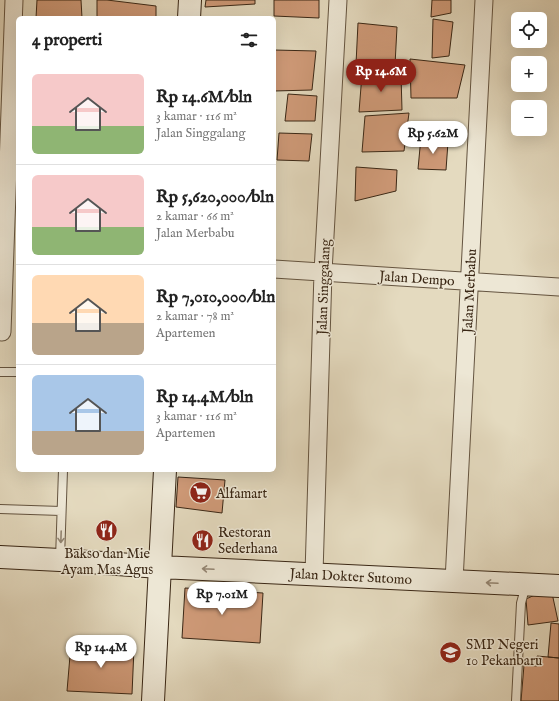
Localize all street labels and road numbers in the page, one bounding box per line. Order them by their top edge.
street label: Jalan Singgalang [313,238,335,337]
street label: Jalan Merbabu [459,248,481,336]
street label: Jalan Dempo [377,267,456,291]
street label: Jalan Dokter Sutomo [287,565,413,589]

